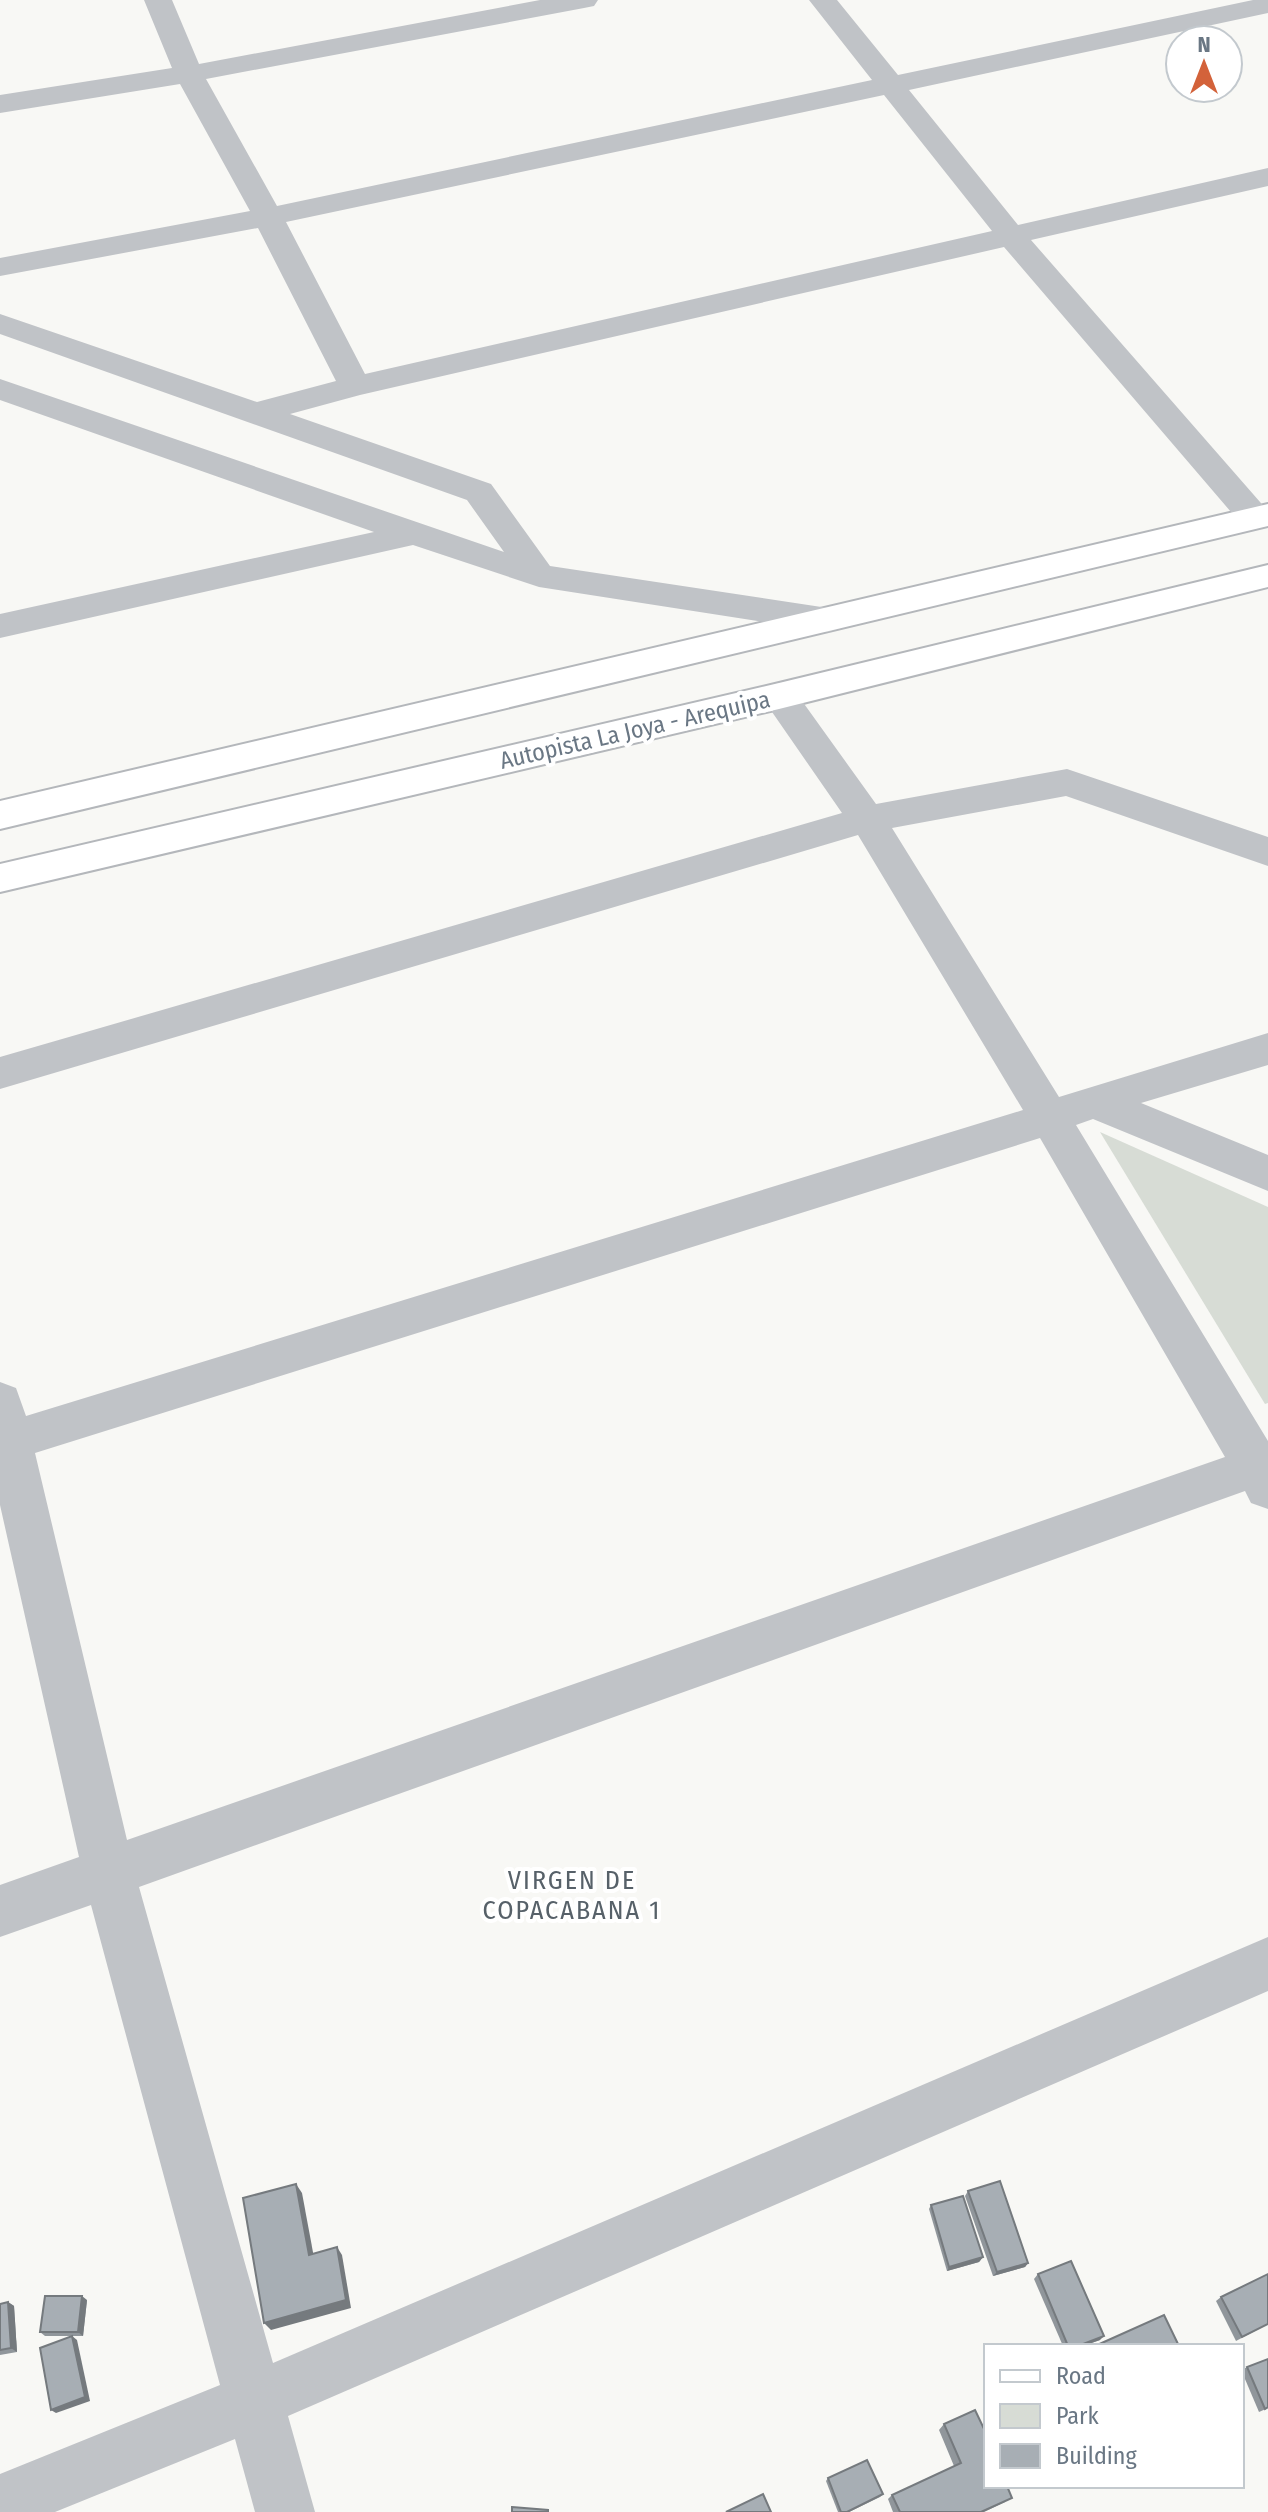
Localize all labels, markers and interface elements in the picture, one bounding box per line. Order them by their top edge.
north arrow [1164,24,1244,104]
text: N [1197,31,1211,58]
street label: Autopista La Joya - Arequipa [497,685,773,775]
district label: VIRGEN DE COPACABANA 1 [483,1865,661,1926]
legend [984,2344,1244,2488]
text: Road [1056,2362,1106,2390]
text: Park [1056,2402,1099,2430]
text: Building [1056,2442,1138,2470]

